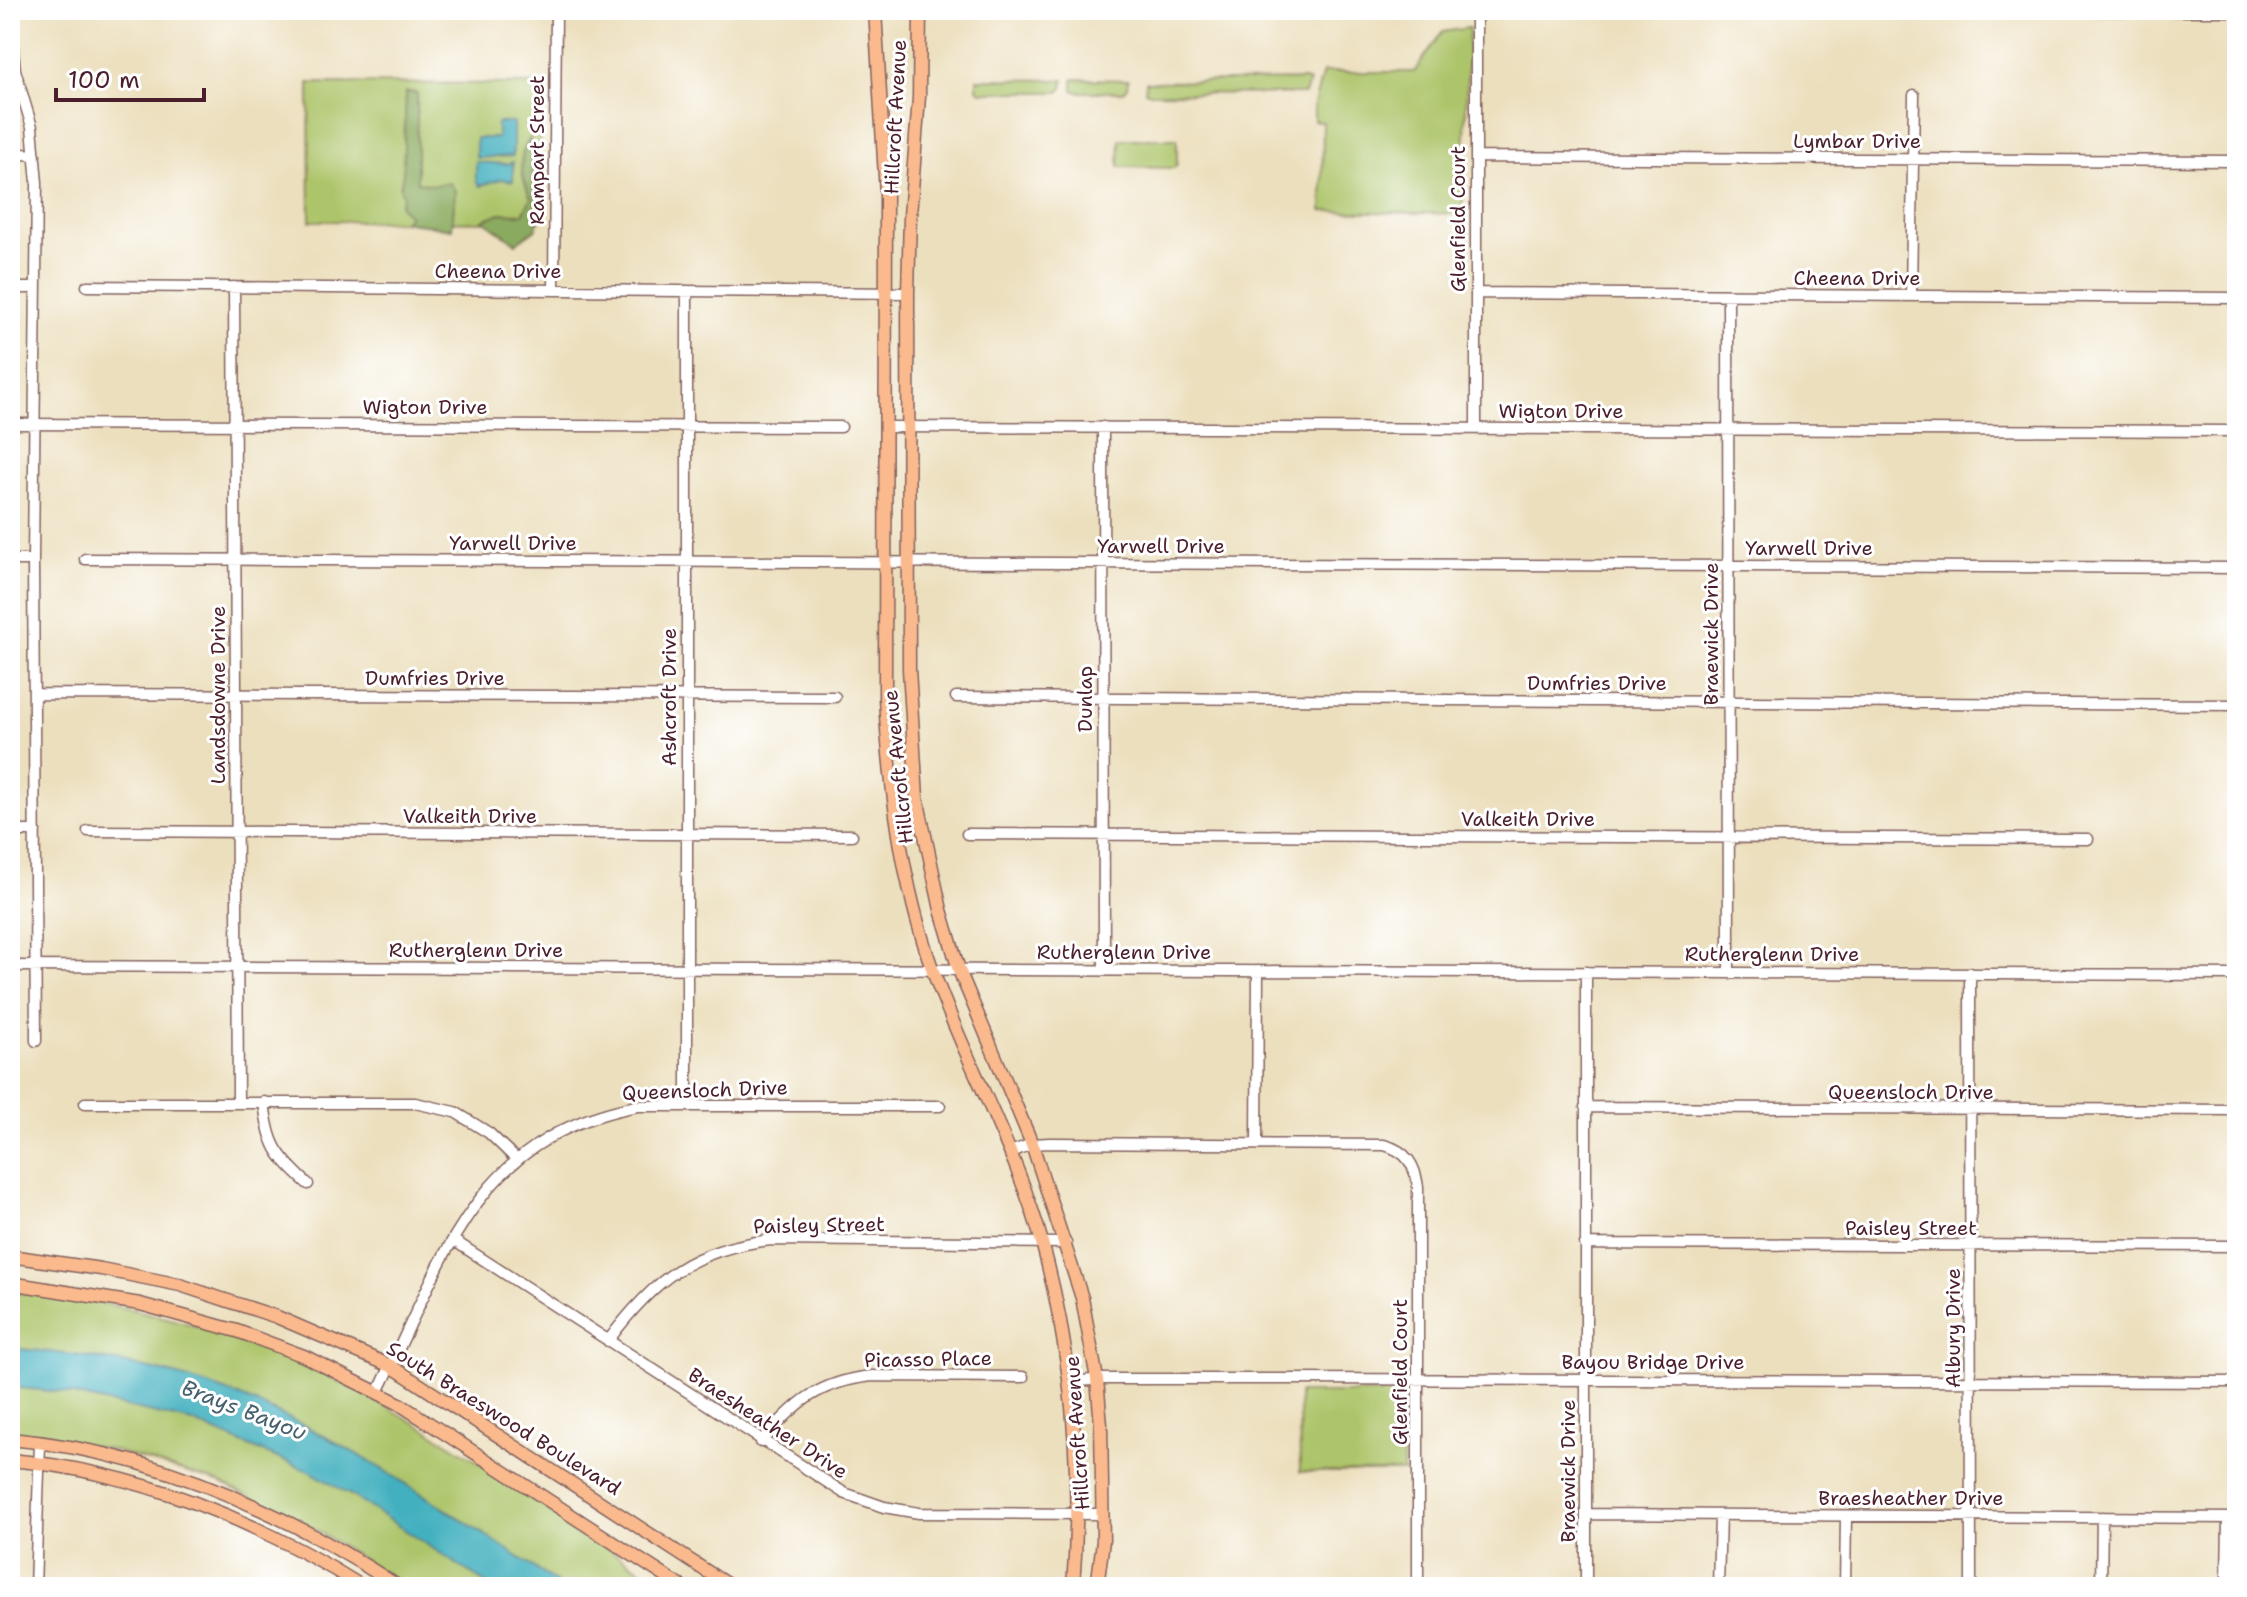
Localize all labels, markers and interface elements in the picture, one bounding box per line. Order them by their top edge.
street label: Hillcroft Avenue [878,39,912,195]
scale bar [56,52,204,102]
text: 100 m [68,64,140,96]
street label: Rampart Street [524,75,550,225]
street label: Lymbar Drive [1793,128,1921,154]
street label: Glenfield Court [1445,146,1471,292]
street label: Cheena Drive [435,258,562,284]
street label: Cheena Drive [1794,265,1921,291]
street label: Wigton Drive [363,394,487,420]
street label: Wigton Drive [1499,398,1623,424]
street label: Yarwell Drive [449,530,577,556]
street label: Yarwell Drive [1097,533,1225,559]
street label: Yarwell Drive [1745,535,1873,561]
street label: Braewick Drive [1698,563,1724,705]
street label: Landsdowne Drive [205,606,231,784]
street label: Ashcroft Drive [656,628,682,766]
street label: Dumfries Drive [365,665,505,691]
street label: Dunlap [1072,666,1098,732]
street label: Dumfries Drive [1527,670,1667,696]
street label: Hillcroft Avenue [877,689,919,845]
street label: Valkeith Drive [403,803,537,829]
street label: Valkeith Drive [1461,806,1595,832]
street label: Rutherglenn Drive [389,937,563,963]
street label: Rutherglenn Drive [1037,939,1211,965]
street label: Rutherglenn Drive [1685,941,1859,967]
street label: Queensloch Drive [622,1074,788,1106]
street label: Queensloch Drive [1828,1079,1994,1105]
street label: Paisley Street [753,1211,885,1239]
street label: Paisley Street [1845,1215,1977,1241]
street label: Albury Drive [1940,1268,1966,1388]
street label: Glenfield Court [1387,1299,1413,1445]
street label: South Braeswood Boulevard [382,1335,626,1501]
street label: Picasso Place [864,1345,992,1373]
street label: Bayou Bridge Drive [1561,1349,1745,1375]
street label: Hillcroft Avenue [1059,1355,1095,1511]
street label: Braesheather Drive [683,1362,853,1484]
water label: Brays Bayou [177,1373,311,1447]
street label: Braewick Drive [1555,1400,1581,1542]
street label: Braesheather Drive [1818,1485,2004,1511]

